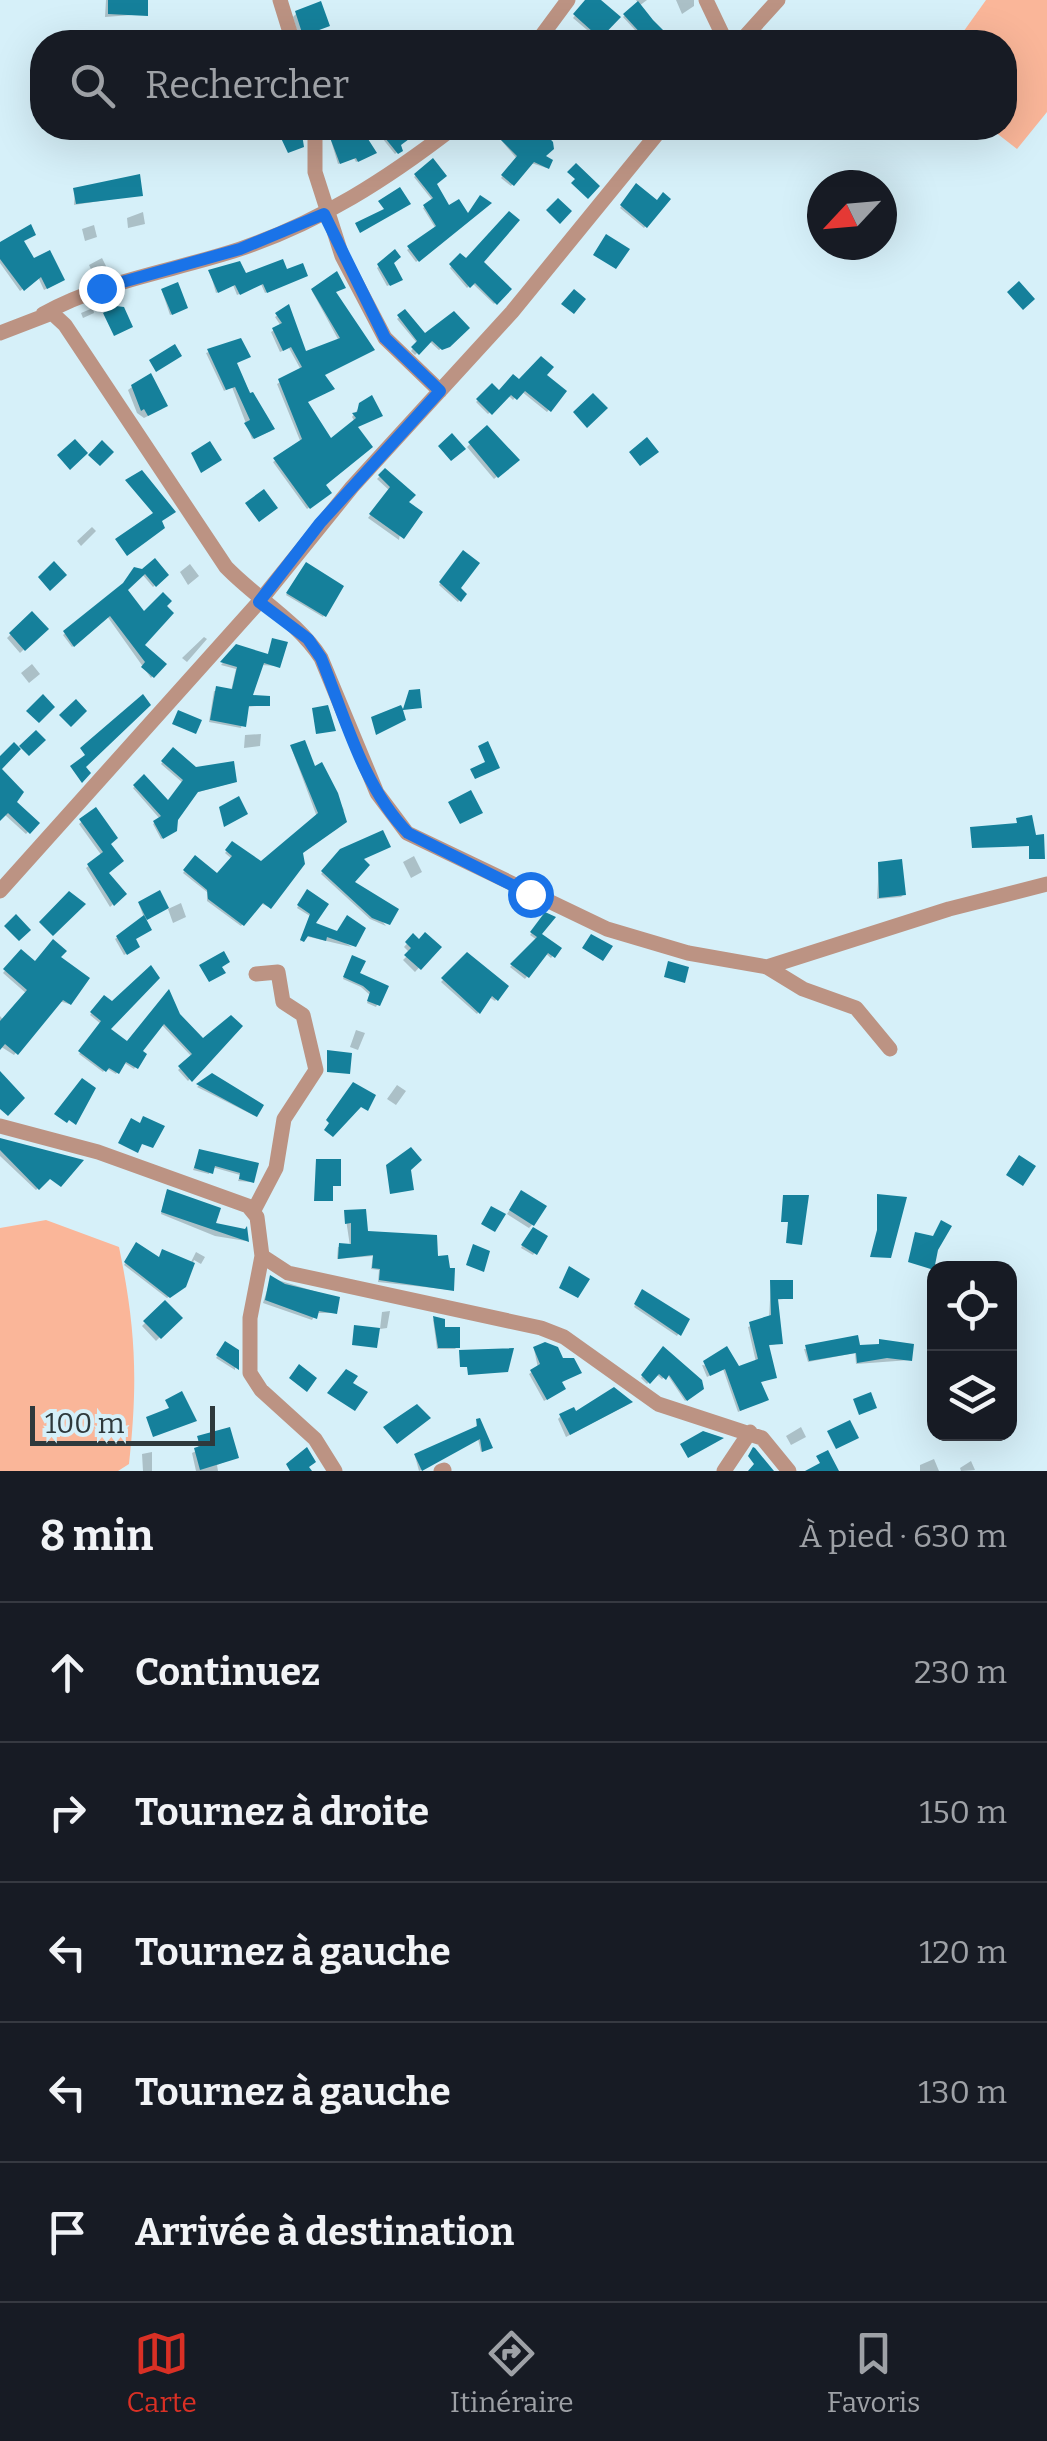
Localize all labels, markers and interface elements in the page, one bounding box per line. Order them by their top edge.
search box [30,30,1017,140]
icon: search [65,58,120,113]
text: Rechercher [145,62,349,108]
north arrow [807,170,897,260]
route end [79,266,125,312]
route start [508,872,554,918]
map controls [927,1261,1017,1441]
button: locate [927,1261,1017,1351]
button: layers [927,1351,1017,1441]
scale bar [30,1401,215,1446]
text: 100 m [45,1407,125,1440]
text: 8 min [40,1511,153,1561]
text: À pied · 630 m [799,1517,1007,1555]
icon: ahead [40,1645,95,1700]
text: Continuez [135,1649,320,1695]
text: 230 m [914,1653,1007,1691]
icon: right [40,1785,95,1840]
text: Tournez à droite [135,1789,429,1835]
text: 150 m [919,1793,1007,1831]
icon: left [40,1925,95,1980]
text: Tournez à gauche [135,1929,451,1975]
text: 120 m [919,1933,1007,1971]
icon: left [40,2065,95,2120]
text: Tournez à gauche [135,2069,451,2115]
text: 130 m [918,2073,1007,2111]
icon: arrive [40,2205,95,2260]
text: Arrivée à destination [135,2209,514,2255]
tab: Carte [127,2326,197,2419]
tab: Itinéraire [450,2326,574,2419]
tab: Favoris [827,2326,920,2419]

